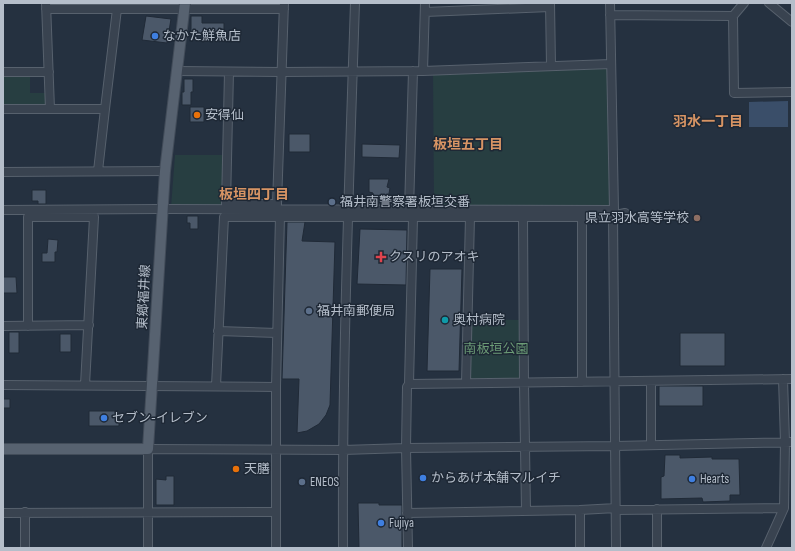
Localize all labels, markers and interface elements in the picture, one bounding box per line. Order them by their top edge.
place label: なかた鮮魚店 [163,28,241,44]
marker: なかた鮮魚店 [150,31,160,41]
place label: 安得仙 [205,107,244,123]
marker: 安得仙 [192,110,202,120]
district label: 羽水一丁目 [673,113,743,130]
district label: 板垣五丁目 [433,136,503,153]
district label: 板垣四丁目 [219,186,289,203]
place label: 福井南警察署板垣交番 [340,194,470,210]
marker: 福井南警察署板垣交番 [327,197,337,207]
place label: 県立羽水高等学校 [585,210,689,226]
marker: 県立羽水高等学校 [692,213,702,223]
place label: クスリのアオキ [389,249,480,265]
marker: クスリのアオキ [376,252,386,262]
street label: 東郷福井線 [134,264,154,330]
place label: 福井南郵便局 [317,303,395,319]
marker: 福井南郵便局 [304,306,314,316]
place label: 奥村病院 [453,312,505,328]
marker: 奥村病院 [440,315,450,325]
park label: 南板垣公園 [463,341,529,357]
place label: セブン-イレブン [112,410,208,426]
marker: セブン-イレブン [99,413,109,423]
place label: 天膳 [244,461,270,477]
marker: 天膳 [231,464,241,474]
place label: からあげ本舗マルイチ [431,470,561,486]
place label: Hearts [700,471,730,487]
marker: からあげ本舗マルイチ [418,473,428,483]
place label: ENEOS [310,474,340,490]
marker: Hearts [687,474,697,484]
marker: ENEOS [297,477,307,487]
place label: Fujiya [389,515,414,531]
marker: Fujiya [376,518,386,528]

